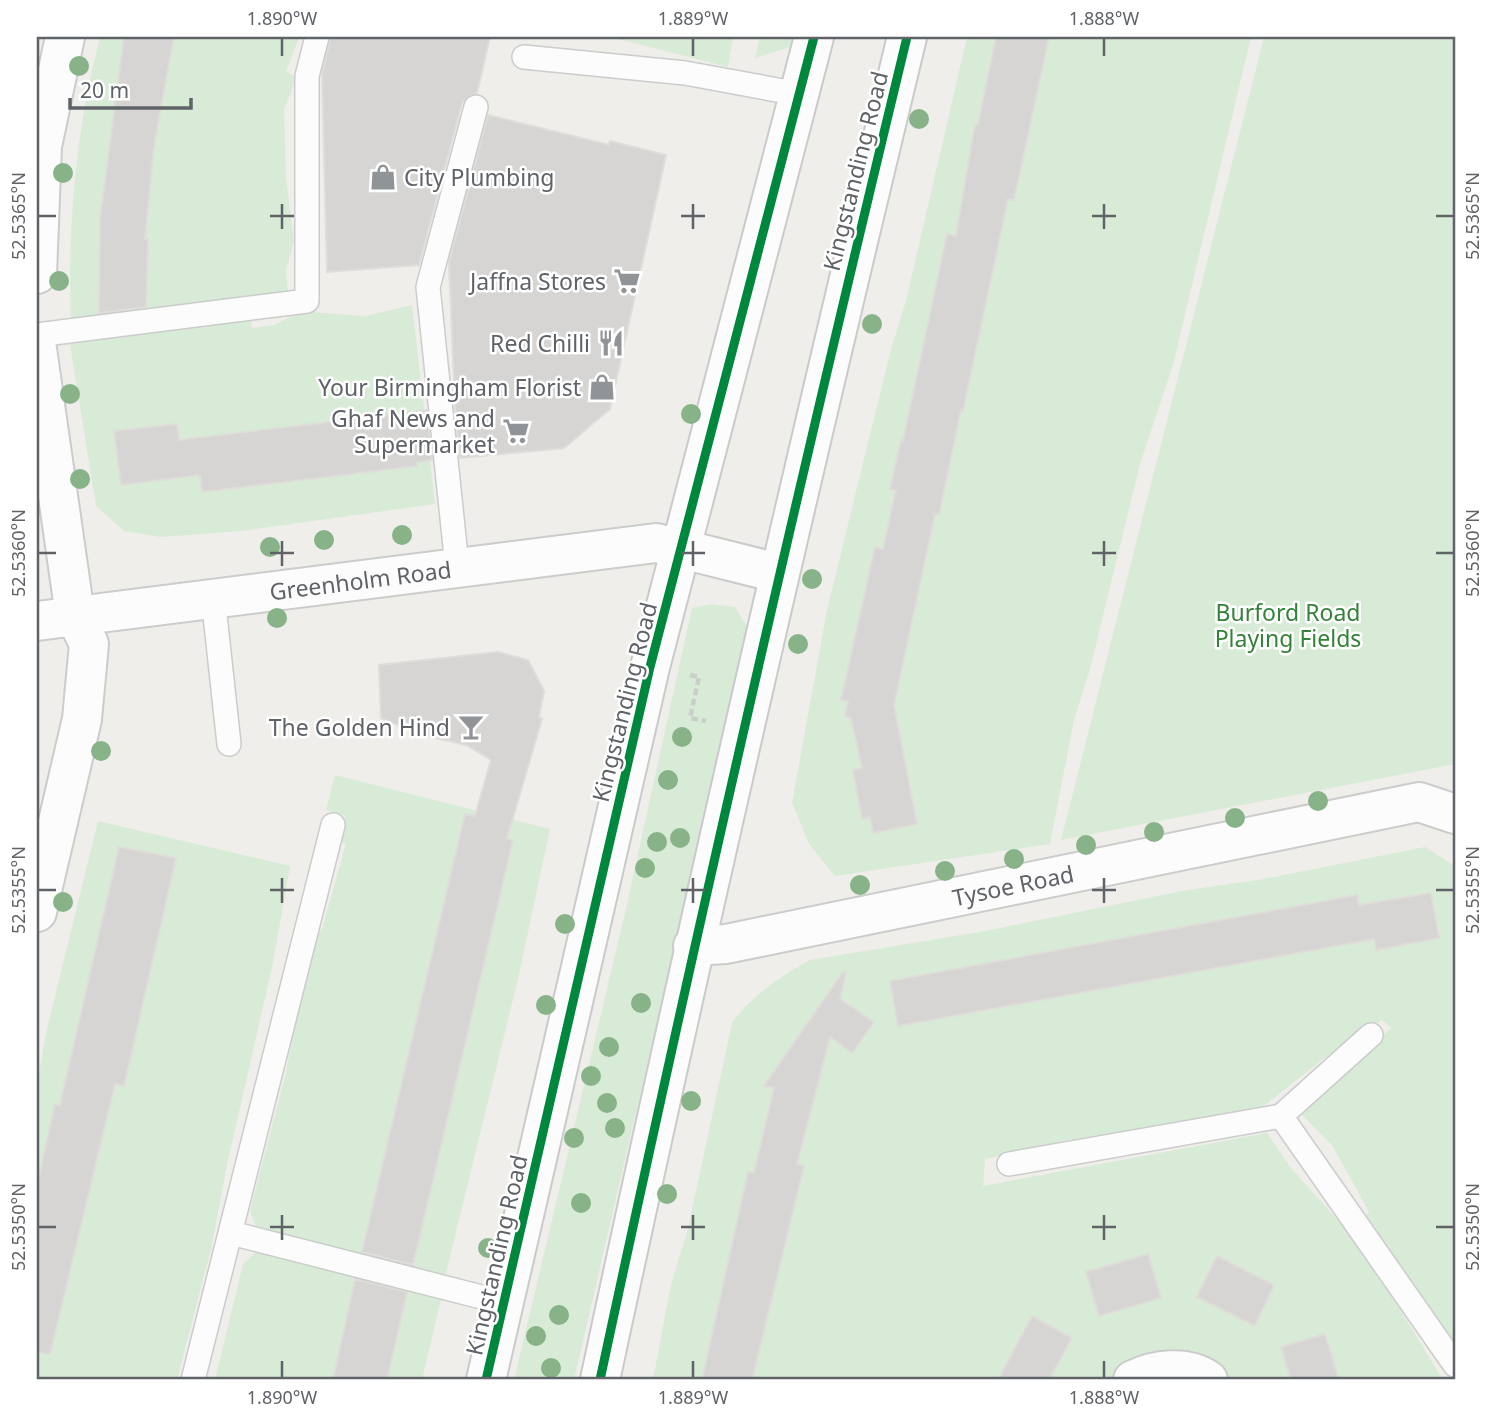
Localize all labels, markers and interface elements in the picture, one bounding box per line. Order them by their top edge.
text: 1.890°W [247,6,317,30]
text: 1.889°W [658,6,728,30]
text: 1.888°W [1069,6,1139,30]
scale bar [70,66,191,110]
street label: Kingstanding Road [815,68,895,274]
text: 20 m [80,76,129,104]
place label: City Plumbing [404,161,555,193]
shop icon: City Plumbing [368,162,398,192]
text: 52.5365°N [6,172,30,260]
text: 52.5365°N [1460,172,1484,260]
place label: Jaffna Stores [468,265,606,297]
supermarket icon: Jaffna Stores [612,266,642,296]
place label: Red Chilli [490,327,590,359]
restaurant icon: Red Chilli [596,328,626,358]
place label: Your Birmingham Florist [318,371,581,403]
shop icon: Your Birmingham Florist [587,372,617,402]
place label: Ghaf News and Supermarket [331,402,495,460]
supermarket icon: Ghaf News and Supermarket [501,416,531,446]
text: 52.5360°N [6,509,30,597]
text: 52.5360°N [1460,509,1484,597]
street label: Greenholm Road [268,553,453,608]
park label: Burford Road Playing Fields [1215,596,1361,654]
street label: Kingstanding Road [584,599,664,805]
place label: The Golden Hind [269,711,450,743]
bar icon: The Golden Hind [456,712,486,742]
text: 52.5355°N [6,846,30,934]
text: 52.5355°N [1460,846,1484,934]
street label: Tysoe Road [949,857,1077,913]
street label: Kingstanding Road [457,1152,535,1358]
text: 52.5350°N [6,1183,30,1271]
text: 52.5350°N [1460,1183,1484,1271]
text: 1.890°W [247,1385,317,1409]
text: 1.889°W [658,1385,728,1409]
text: 1.888°W [1069,1385,1139,1409]

